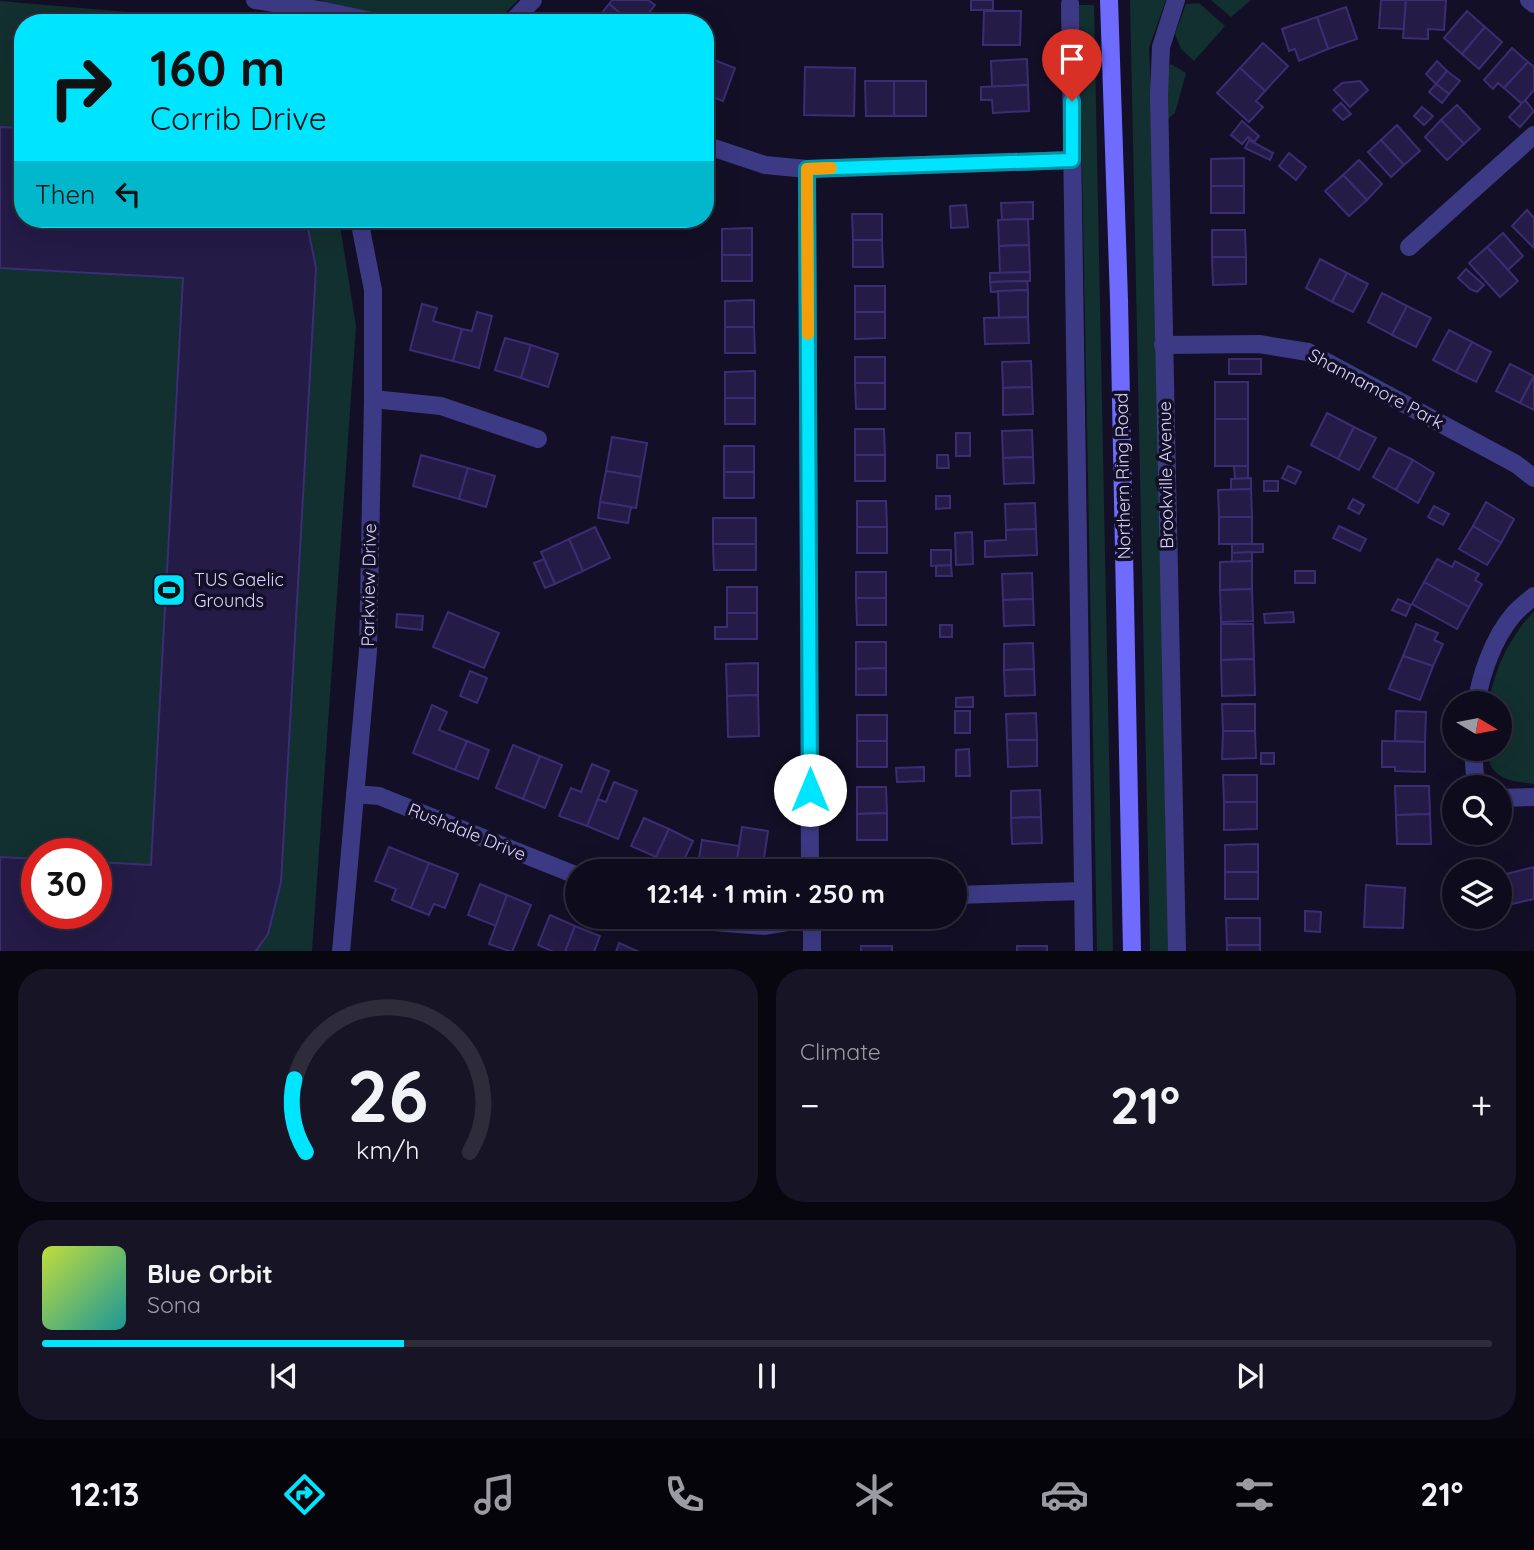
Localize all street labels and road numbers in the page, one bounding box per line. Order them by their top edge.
street label: Shannamore Park [1305,343,1448,434]
street label: Northern Ring Road [1110,392,1135,560]
street label: Brookville Avenue [1153,401,1178,549]
street label: Parkview Drive [356,523,381,647]
street label: Rushdale Drive [405,797,529,866]

